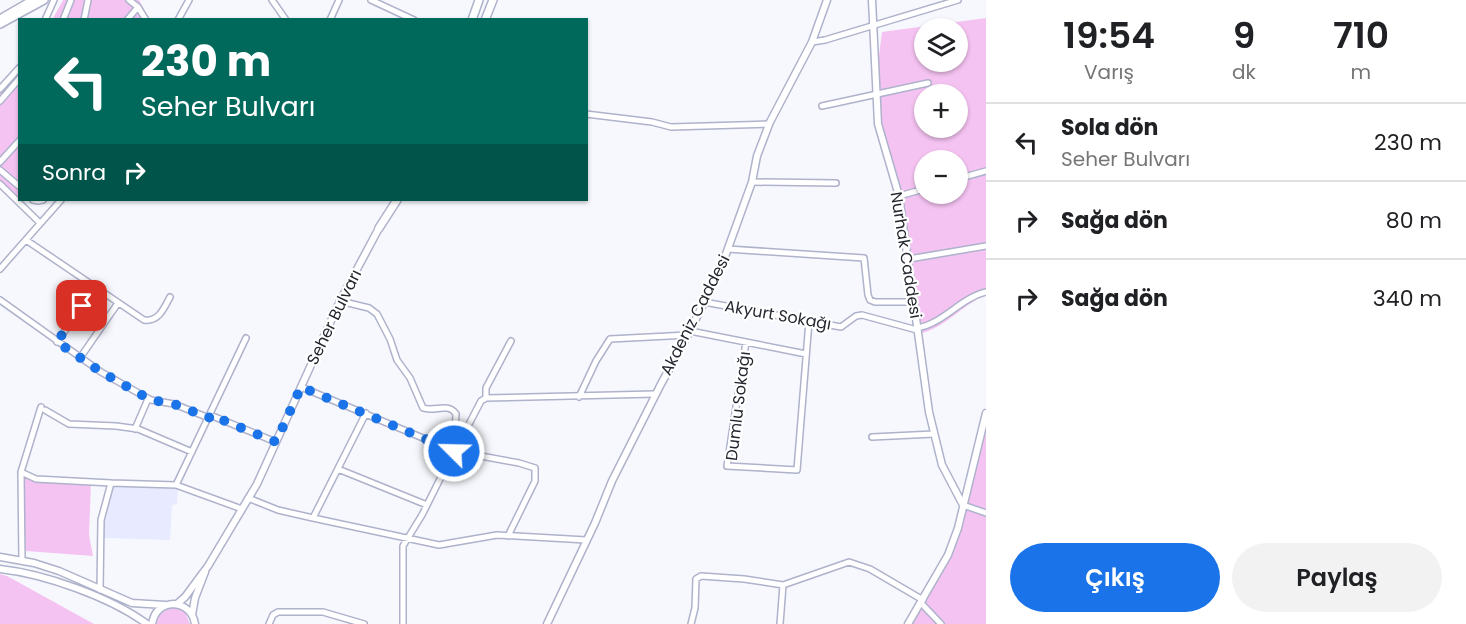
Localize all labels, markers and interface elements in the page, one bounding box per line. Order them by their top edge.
text: 19:54 [1063,10,1155,61]
text: 9 [1233,10,1255,61]
text: 710 [1333,10,1389,61]
map controls [914,18,968,204]
button: layers [914,18,968,72]
text: 230 m [141,32,271,91]
icon: left [42,42,120,120]
text: Varış [1084,58,1134,86]
text: dk [1232,58,1256,86]
text: m [1351,58,1371,86]
button: + [914,84,968,138]
text: Seher Bulvarı [141,88,315,125]
text: Sola dön [1061,112,1158,143]
icon: left [1010,126,1043,159]
text: 230 m [1374,127,1442,158]
text: Seher Bulvarı [1061,145,1190,173]
button: − [914,150,968,204]
icon: right [118,156,151,189]
text: Sonra [42,157,106,188]
street label: Nurhak Caddesi [885,190,927,320]
icon: right [1010,204,1043,237]
text: Sağa dön [1061,205,1168,236]
text: 80 m [1386,205,1442,236]
street label: Akdeniz Caddesi [655,251,735,379]
street label: Seher Bulvarı [301,265,367,369]
pin [56,280,107,331]
icon: right [1010,282,1043,315]
text: Sağa dön [1061,283,1168,314]
text: 340 m [1373,283,1442,314]
icon: arrive [65,289,98,322]
street label: Akyurt Sokağı [723,294,833,336]
street label: Dumlu Sokağı [720,350,756,462]
position arrow [422,419,486,483]
button: Çıkış [1010,543,1220,612]
button: Paylaş [1232,543,1442,612]

